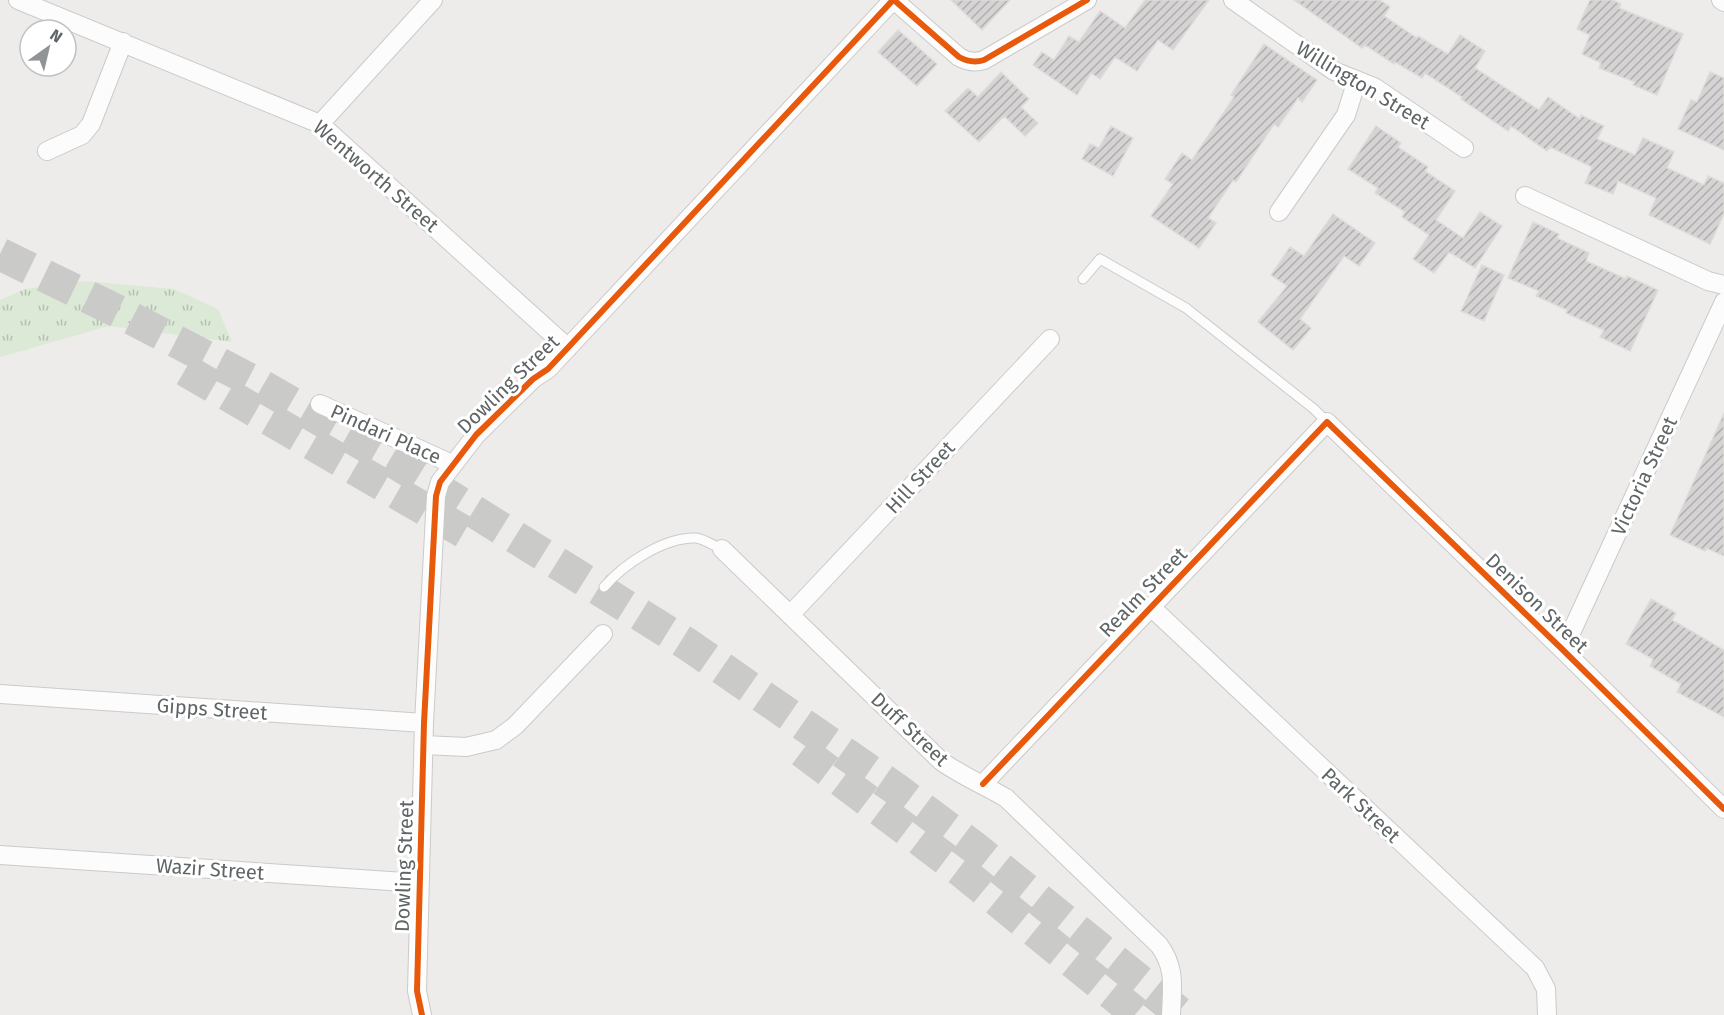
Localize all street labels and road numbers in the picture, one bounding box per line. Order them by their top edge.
street label: Willington Street [1292,36,1435,135]
street label: Wentworth Street [308,115,444,238]
street label: Dowling Street [452,329,564,439]
street label: Pindari Place [327,399,445,469]
street label: Victoria Street [1606,412,1682,539]
street label: Hill Street [880,435,960,518]
street label: Realm Street [1094,541,1192,642]
street label: Denison Street [1481,548,1594,659]
street label: Duff Street [866,687,954,772]
street label: Gipps Street [156,693,269,725]
street label: Park Street [1317,762,1406,848]
street label: Dowling Street [390,799,418,932]
street label: Wazir Street [155,853,266,885]

